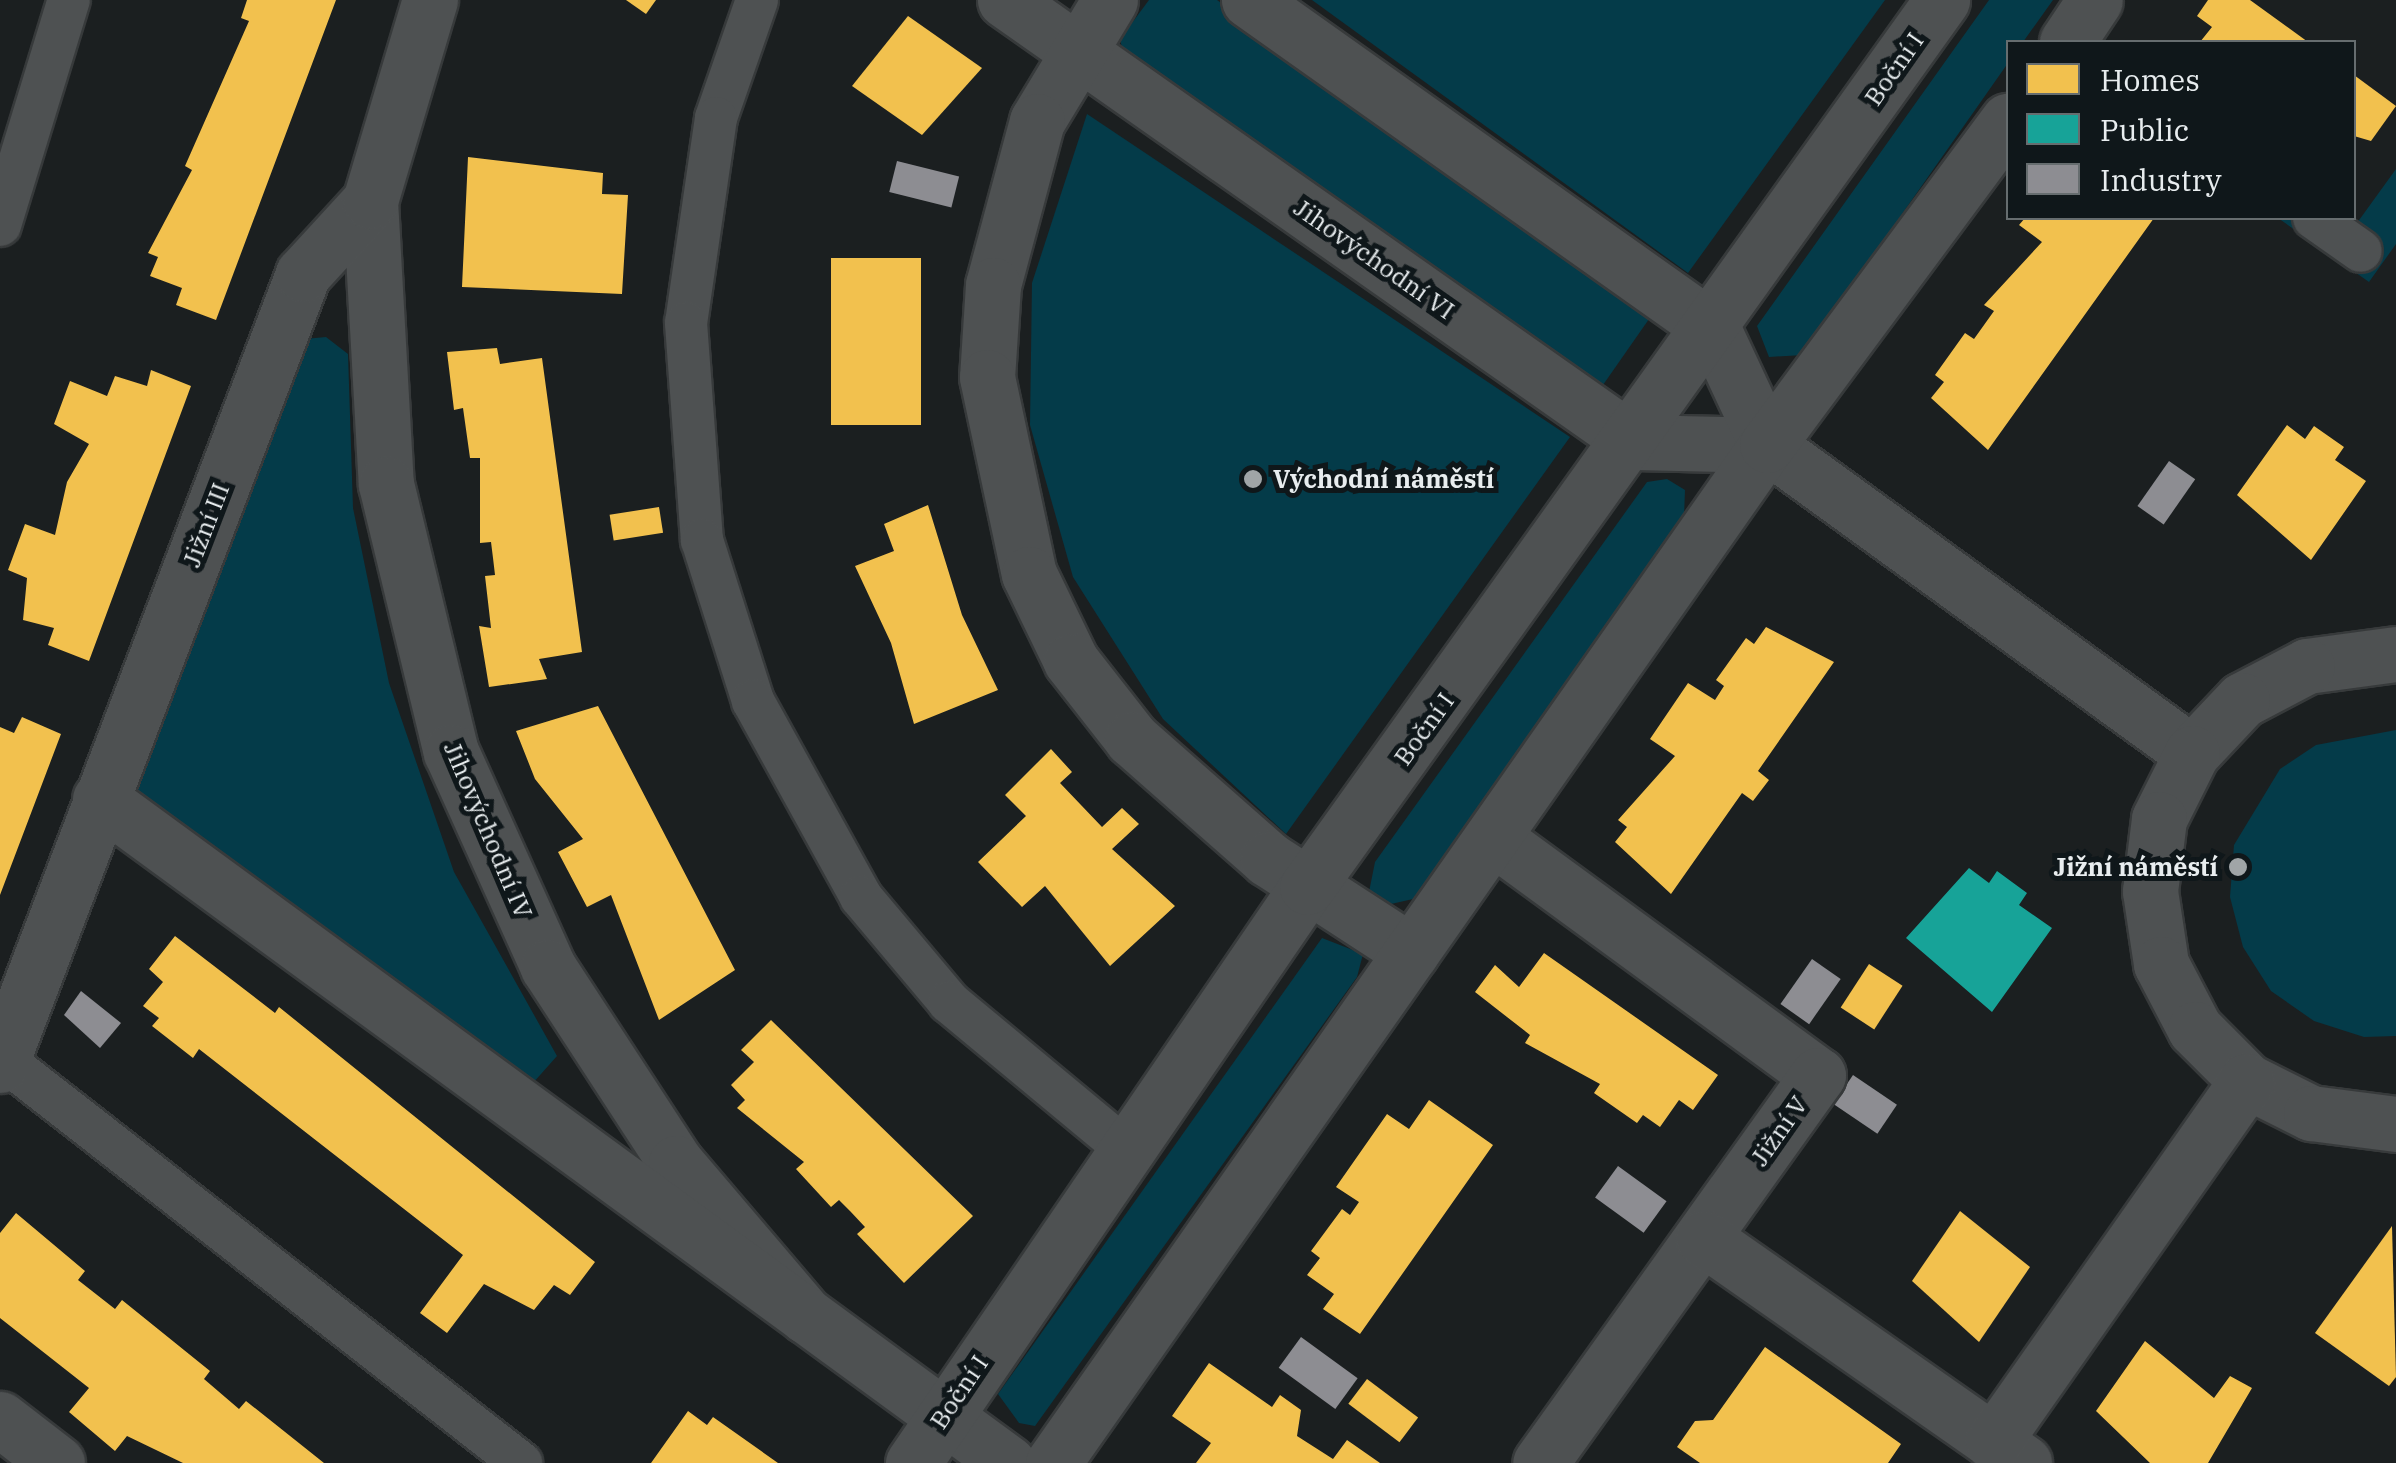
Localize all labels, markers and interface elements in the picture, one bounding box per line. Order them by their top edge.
street label: Boční I [1858,27,1930,111]
legend [2006,40,2356,220]
text: Homes [2100,60,2200,99]
text: Public [2100,110,2189,149]
text: Industry [2100,160,2222,199]
street label: Jihovýchodní VI [1288,193,1460,325]
place label: Východní náměstí [1273,464,1494,494]
marker: Východní náměstí [1242,468,1264,490]
street label: Jižní III [176,479,236,571]
street label: Boční I [1388,687,1460,771]
street label: Jihovýchodní IV [437,737,539,923]
place label: Jižní náměstí [2053,852,2218,882]
marker: Jižní náměstí [2227,856,2249,878]
street label: Jižní V [1744,1090,1814,1172]
street label: Boční I [924,1349,994,1435]

